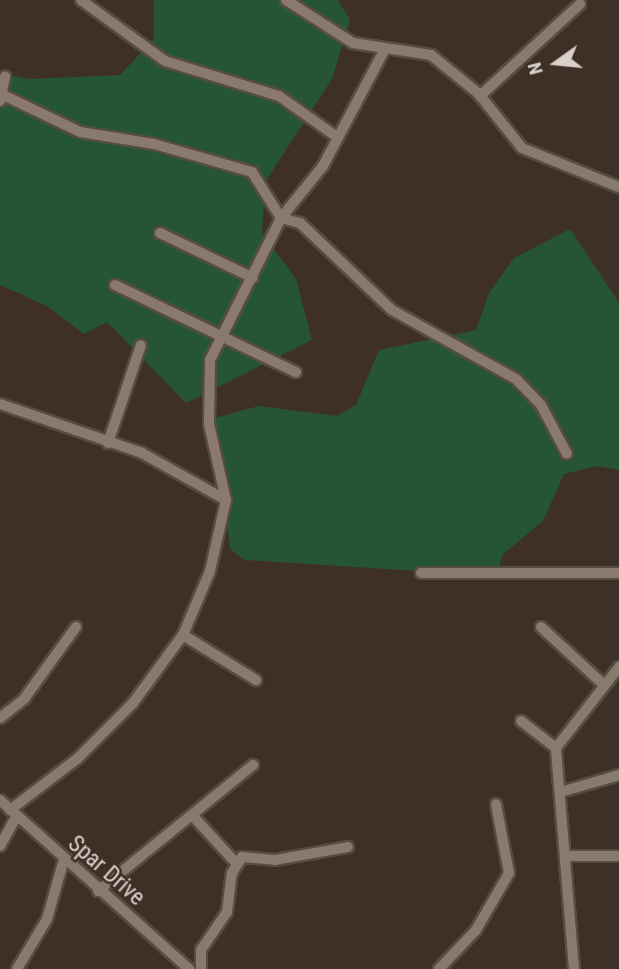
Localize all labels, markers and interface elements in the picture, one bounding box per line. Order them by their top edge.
north arrow [521,28,591,98]
text: N [523,60,548,77]
street label: Spar Drive [62,830,150,912]

